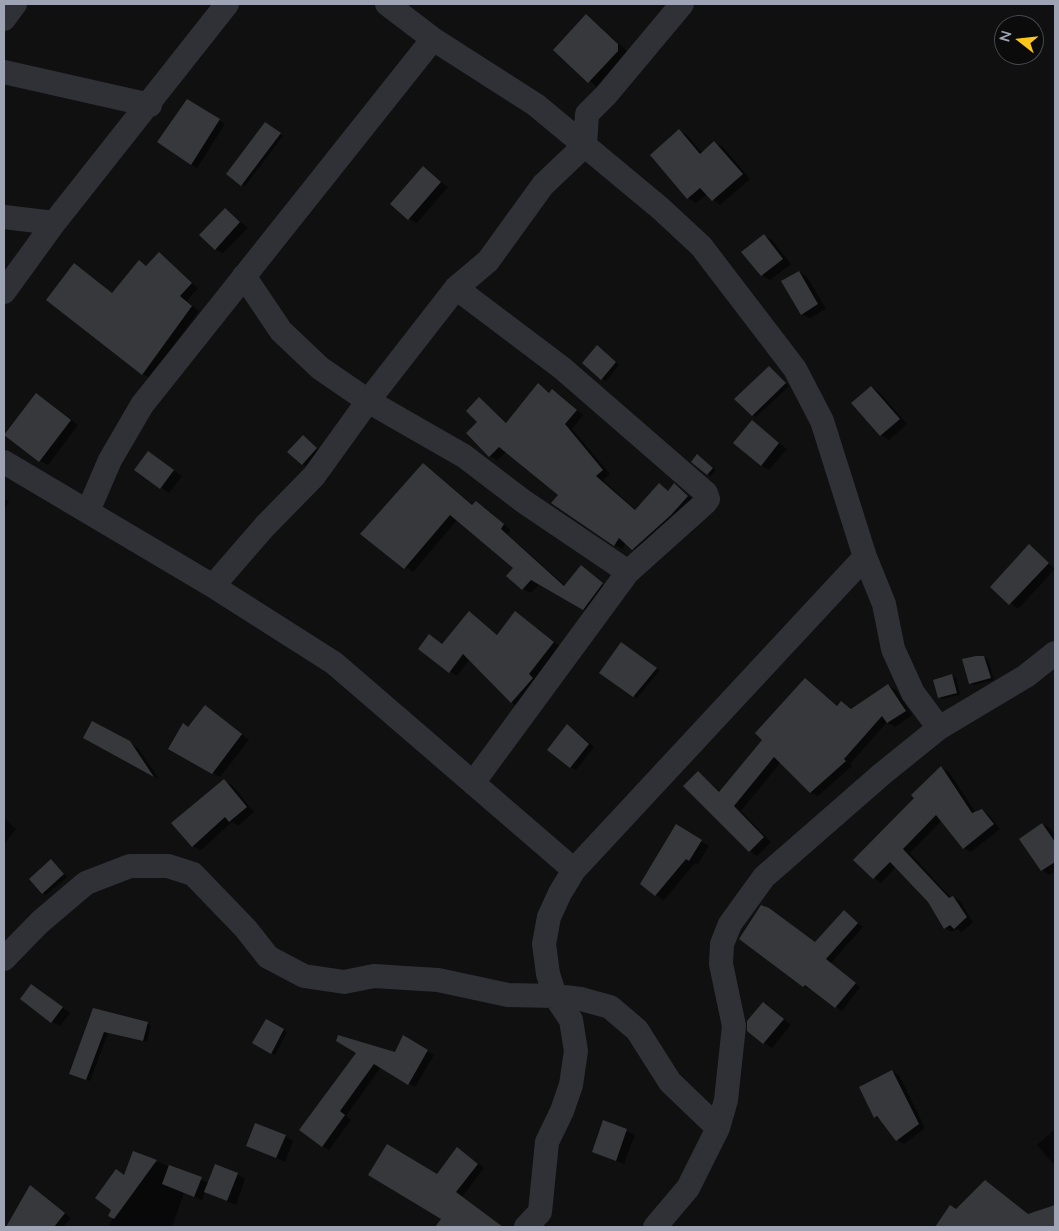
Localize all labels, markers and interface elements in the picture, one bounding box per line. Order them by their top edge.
north arrow [994,15,1044,65]
text: N [995,28,1015,44]

